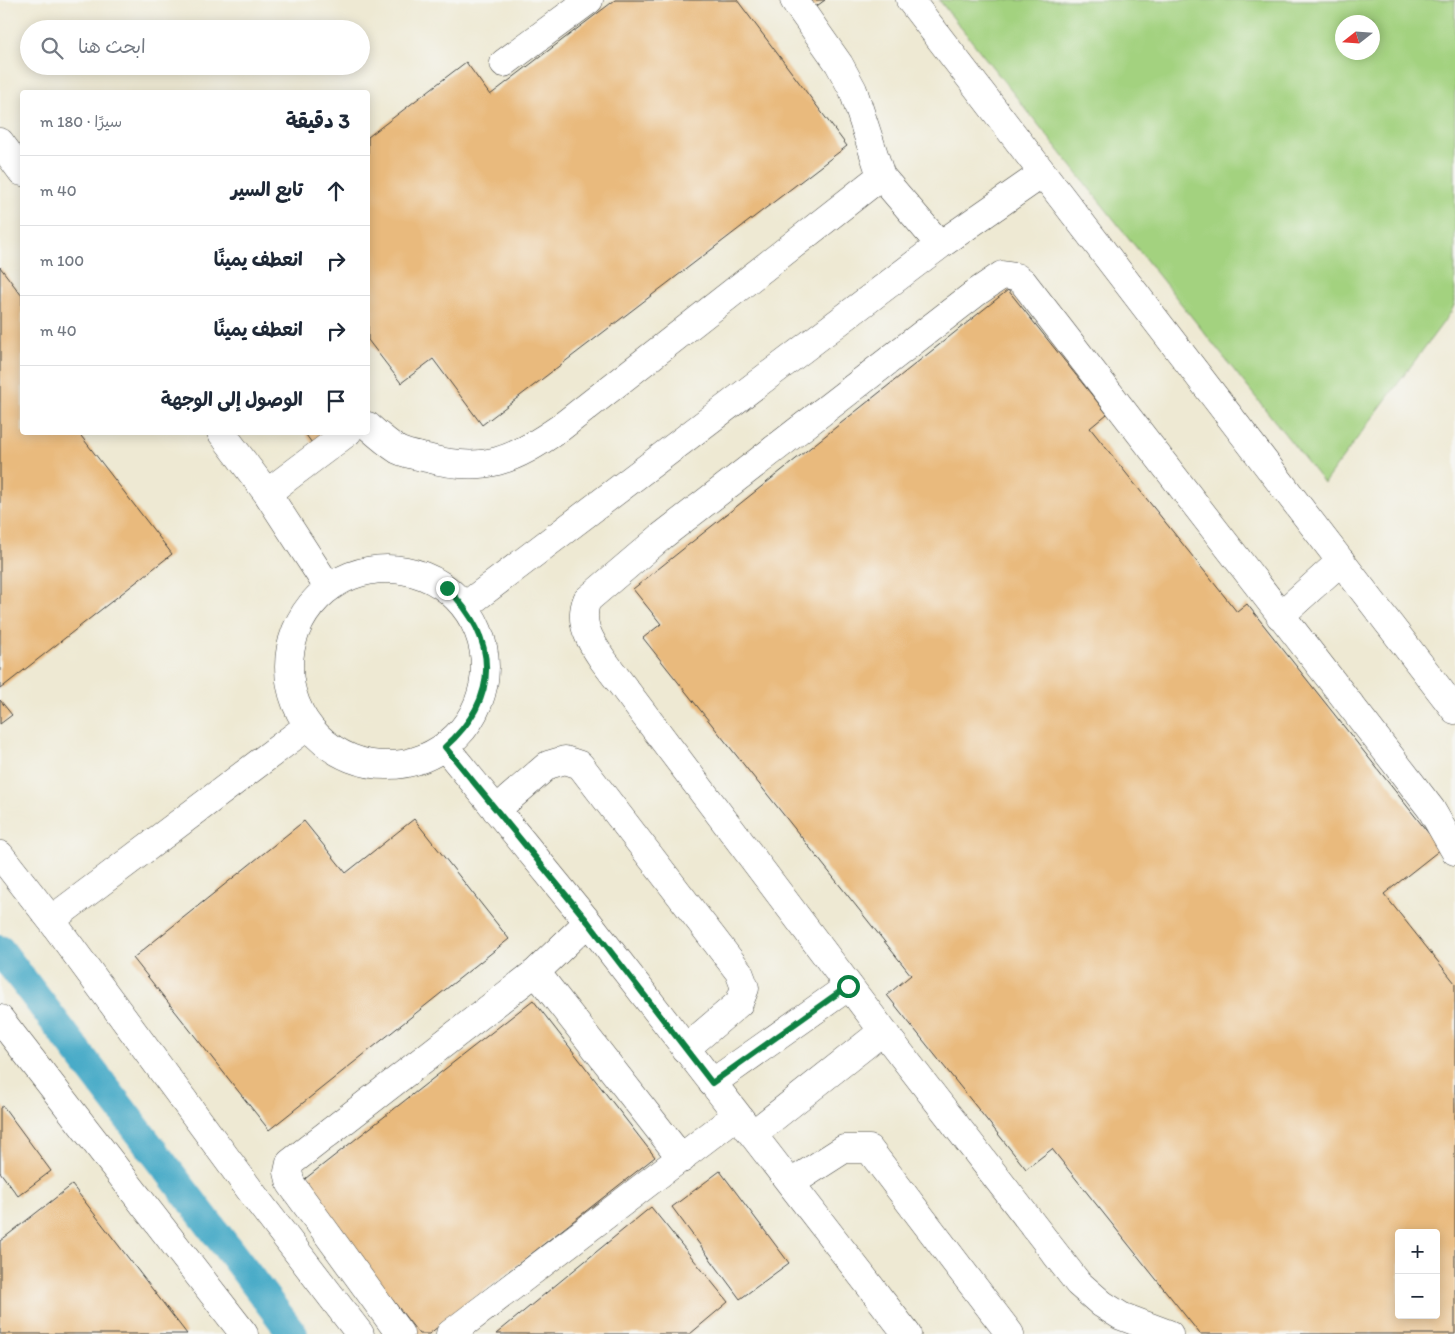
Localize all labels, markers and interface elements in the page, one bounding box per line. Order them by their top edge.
north arrow [1335,15,1380,60]
search box [20,20,370,75]
icon: search [38,34,66,62]
text: ابحث هنا [78,35,146,58]
text: 3 دقيقة [285,108,350,133]
text: سيرًا · 180 m [40,112,122,131]
icon: ahead [322,177,350,205]
text: تابع السير [231,178,303,201]
text: 40 m [40,181,77,200]
icon: right [322,247,350,275]
text: انعطف يمينًا [214,248,303,271]
text: 100 m [40,251,84,270]
icon: right [322,317,350,345]
text: انعطف يمينًا [214,318,303,341]
text: 40 m [40,321,77,340]
icon: arrive [322,387,350,415]
text: الوصول إلى الوجهة [161,388,303,411]
route end [436,577,459,600]
route start [837,975,860,998]
map controls [1395,1229,1440,1319]
button: + [1395,1229,1440,1274]
button: − [1395,1274,1440,1319]

